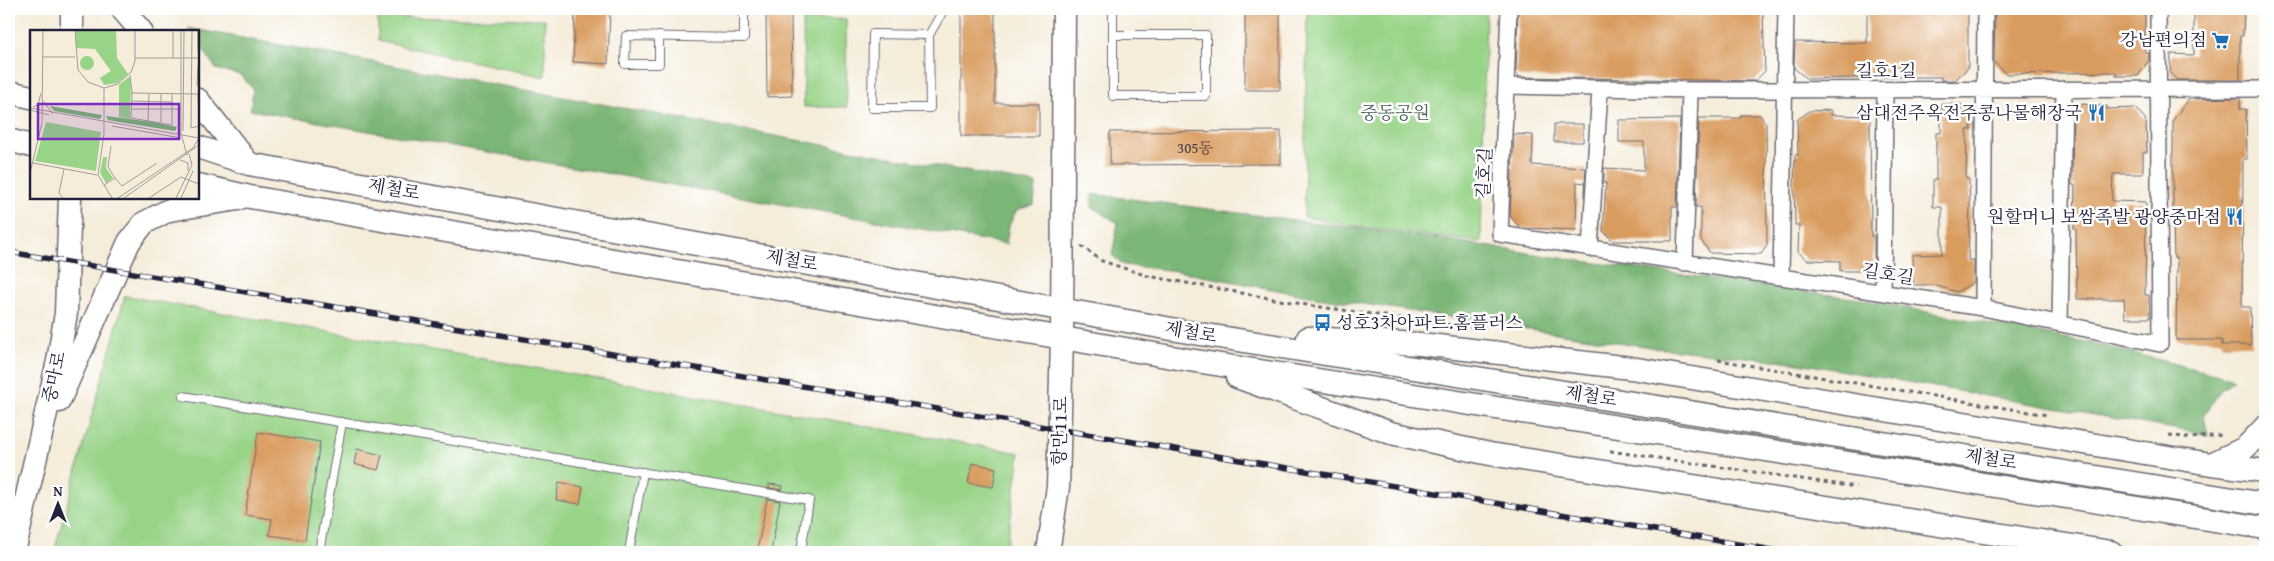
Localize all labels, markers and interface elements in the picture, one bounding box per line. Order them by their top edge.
place label: 강남편의점 [2120,26,2207,53]
inset map [30,30,199,199]
supermarket icon: 강남편의점 [2211,30,2231,50]
street label: 길호1길 [1856,57,1916,84]
park label: 중동공원 [1360,99,1430,126]
place label: 삼대전주옥전주콩나물해장국 [1856,99,2082,126]
restaurant icon: 삼대전주옥전주콩나물해장국 [2086,103,2106,123]
house number: 305동 [1177,137,1214,158]
street label: 길호길 [1469,146,1498,200]
street label: 제철로 [366,171,422,206]
place label: 원할머니 보쌈족발 광양중마점 [1987,203,2221,230]
restaurant icon: 원할머니 보쌈족발 광양중마점 [2225,207,2245,227]
street label: 제철로 [764,242,820,277]
street label: 길호길 [1860,256,1916,291]
place label: 성호3차아파트.홈플러스 [1336,309,1524,336]
bus stop icon: 성호3차아파트.홈플러스 [1312,313,1332,333]
street label: 제철로 [1163,314,1219,349]
street label: 중마로 [35,349,72,405]
street label: 제철로 [1563,378,1619,413]
street label: 항만11로 [1045,396,1074,466]
street label: 제철로 [1963,441,2019,476]
north arrow [32,478,82,528]
text: N [53,481,63,501]

